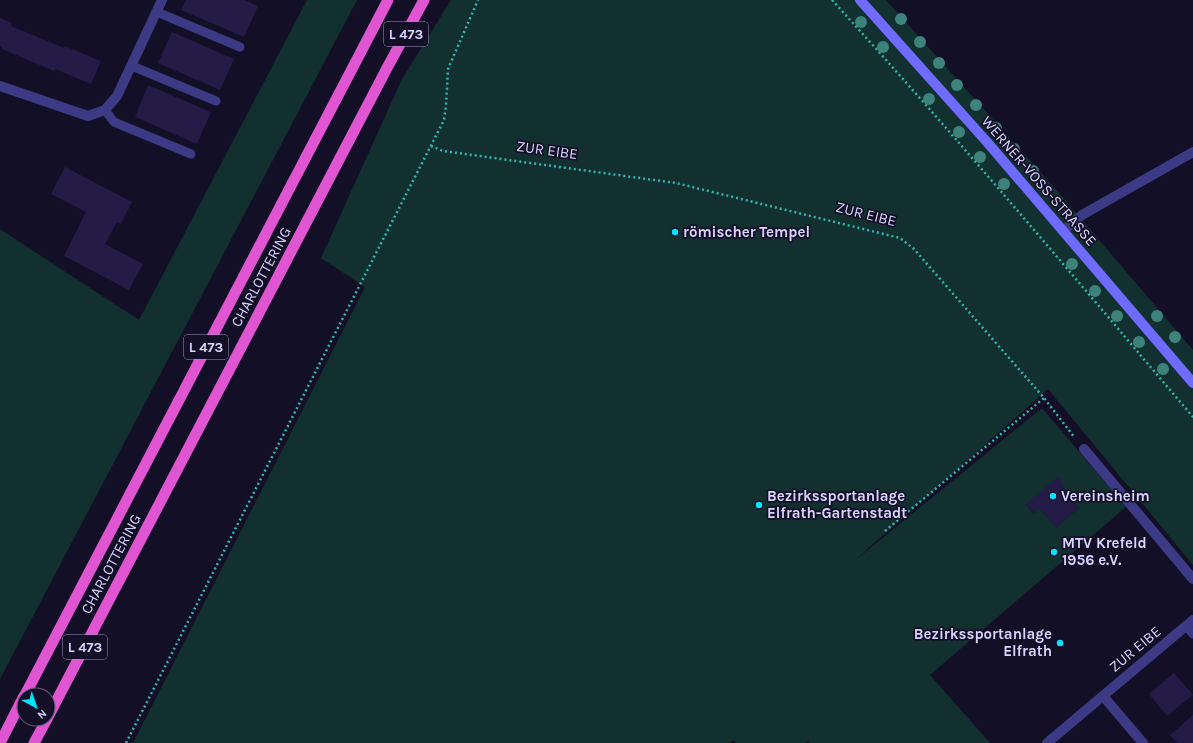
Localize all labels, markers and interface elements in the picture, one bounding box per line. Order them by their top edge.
road number: L 473 [384,22,428,46]
street label: WERNER-VOSS-STRASSE [978,112,1100,250]
street label: ZUR EIBE [515,137,579,163]
street label: ZUR EIBE [834,198,898,230]
place label: römischer Tempel [683,223,810,241]
street label: CHARLOTTERING [227,224,295,330]
marker: römischer Tempel [670,227,680,237]
road number: L 473 [184,335,228,359]
place label: Bezirkssportanlage Elfrath-Gartenstadt [767,487,907,522]
place label: Vereinsheim [1061,487,1150,505]
marker: Vereinsheim [1048,491,1058,501]
marker: Bezirkssportanlage Elfrath-Gartenstadt [754,500,764,510]
street label: CHARLOTTERING [77,511,145,617]
place label: MTV Krefeld 1956 e.V. [1062,534,1147,569]
marker: MTV Krefeld 1956 e.V. [1049,547,1059,557]
street label: ZUR EIBE [1106,622,1164,676]
place label: Bezirkssportanlage Elfrath [914,625,1052,660]
road number: L 473 [63,635,107,659]
marker: Bezirkssportanlage Elfrath [1055,638,1065,648]
north arrow [16,687,56,727]
text: N [35,707,49,722]

